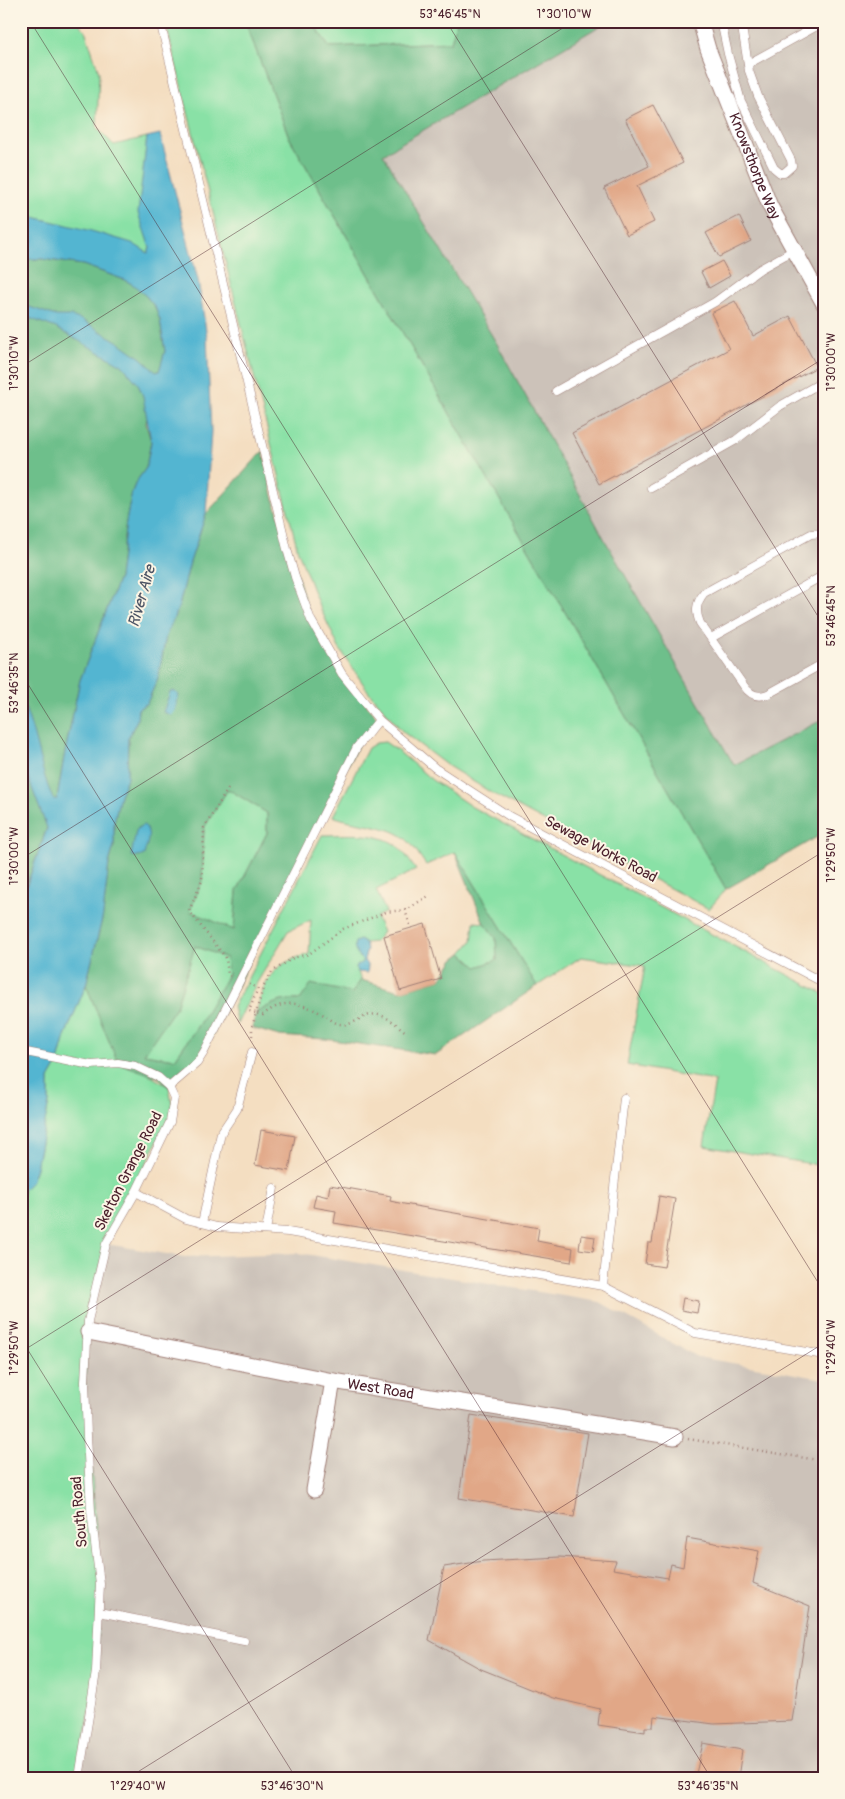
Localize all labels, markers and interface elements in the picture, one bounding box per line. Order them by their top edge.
text: 53°46'45"N [419,7,481,22]
text: 1°30'10"W [536,7,592,22]
street label: Knowsthorpe Way [724,110,785,223]
text: 1°30'00"W [824,333,839,391]
text: 1°30'10"W [7,335,22,391]
water label: River Aire [124,561,161,629]
text: 53°46'45"N [824,585,839,647]
text: 53°46'35"N [7,653,22,713]
street label: Sewage Works Road [541,812,660,887]
text: 1°30'00"W [7,827,22,885]
text: 1°29'50"W [824,827,839,883]
street label: Skelton Grange Road [90,1108,167,1234]
text: 1°29'40"W [824,1319,839,1375]
text: 1°29'50"W [7,1320,22,1376]
street label: West Road [346,1374,415,1404]
street label: South Road [67,1475,92,1549]
text: 1°29'40"W [110,1779,166,1794]
text: 53°46'30"N [261,1779,323,1794]
text: 53°46'35"N [678,1779,738,1794]

